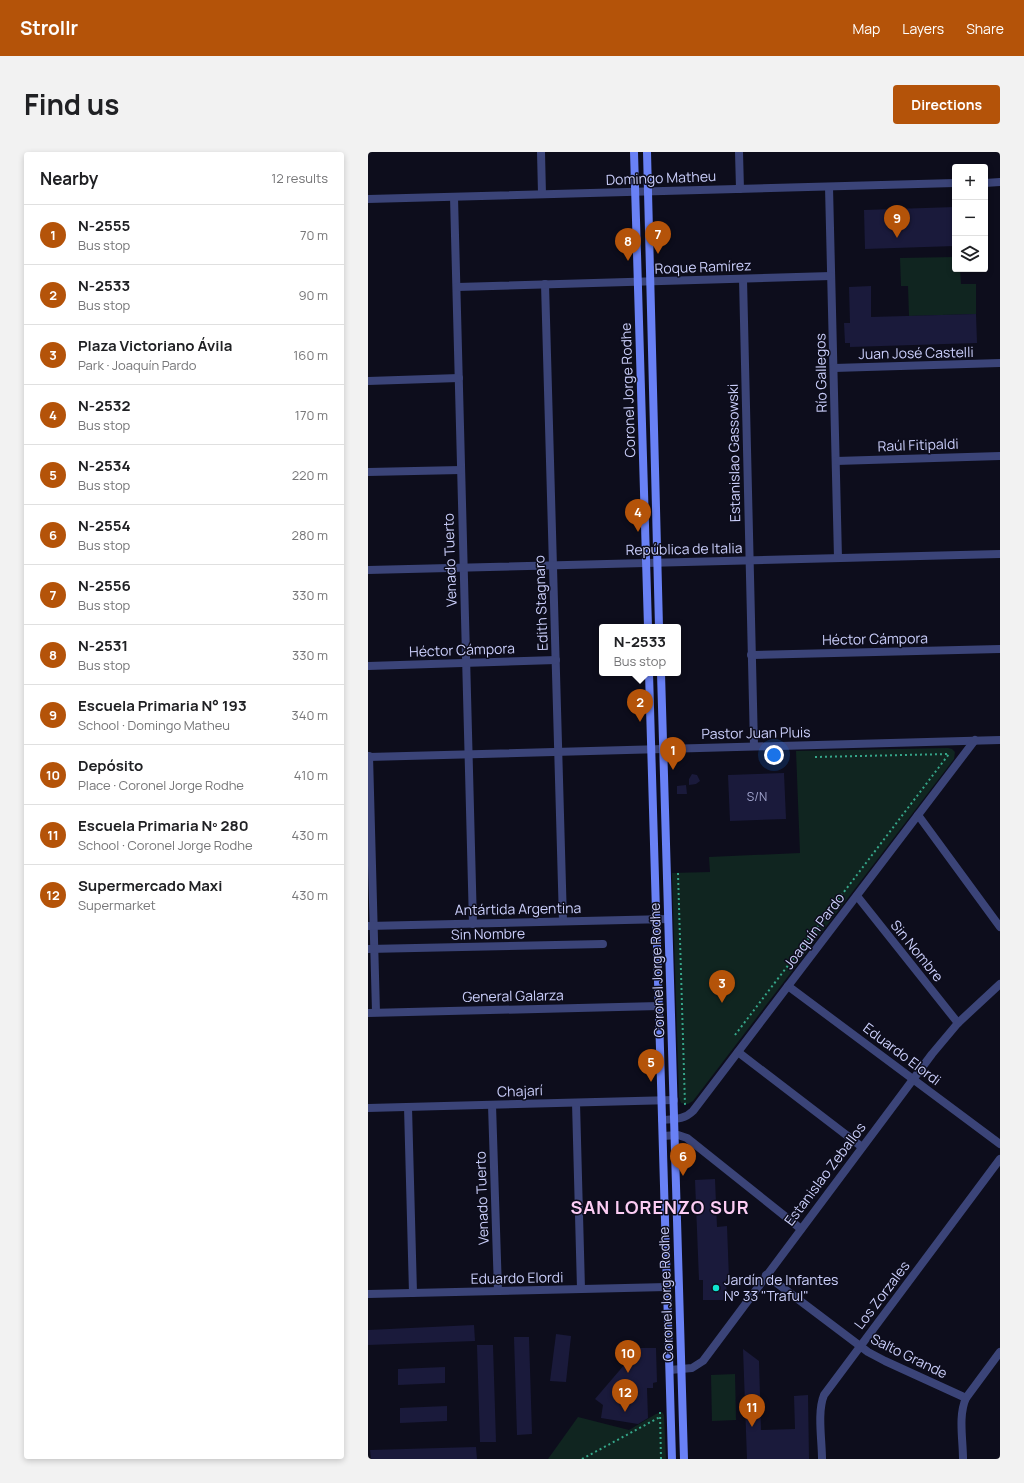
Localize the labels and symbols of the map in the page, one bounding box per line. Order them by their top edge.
street label: Domingo Matheu [605,166,717,189]
pin: 9 [884,205,910,238]
pin: 7 [645,221,671,254]
pin: 8 [615,228,641,261]
street label: Roque Ramírez [654,255,752,278]
street label: Coronel Jorge Rodhe [616,322,639,458]
street label: Río Gallegos [810,333,831,413]
street label: Juan José Castelli [858,342,974,363]
street label: Estanislao Gassowski [723,384,744,522]
street label: Raúl Fitipaldi [877,434,959,455]
pin: 4 [625,499,651,532]
street label: Venado Tuerto [438,513,461,607]
street label: República de Italia [625,538,743,559]
street label: Edith Stagnaro [529,555,552,651]
street label: Héctor Cámpora [822,628,928,649]
street label: Héctor Cámpora [409,638,515,661]
pin: 2 [627,689,653,722]
street label: Pastor Juan Pluis [701,722,811,743]
pin: 1 [660,737,686,770]
your location [764,745,784,765]
house number: S/N [747,788,767,805]
street label: Joaquín Pardo [779,889,849,973]
street label: Antártida Argentina [455,898,581,919]
street label: Coronel Jorge Rodhe [645,902,668,1038]
street label: Sin Nombre [887,916,948,985]
street label: Sin Nombre [451,923,525,944]
pin: 3 [709,970,735,1003]
street label: General Galarza [462,985,564,1006]
street label: Eduardo Elordi [860,1018,945,1089]
pin: 5 [638,1049,664,1082]
street label: Chajarí [497,1080,543,1101]
street label: Estanislao Zeballos [779,1118,870,1229]
pin: 6 [670,1143,696,1176]
street label: Venado Tuerto [470,1151,493,1245]
district label: SAN LORENZO SUR [570,1195,750,1219]
street label: Coronel Jorge Rodhe [654,1226,677,1362]
street label: Los Zorzales [850,1257,914,1333]
street label: Eduardo Elordi [471,1267,563,1288]
place label: Jardín de Infantes N° 33 "Traful" [724,1270,838,1305]
marker: Jardín de Infantes N° 33 "Traful" [711,1283,721,1293]
street label: Salto Grande [868,1329,951,1382]
pin: 10 [615,1340,641,1373]
pin: 12 [612,1379,638,1412]
pin: 11 [739,1394,765,1427]

